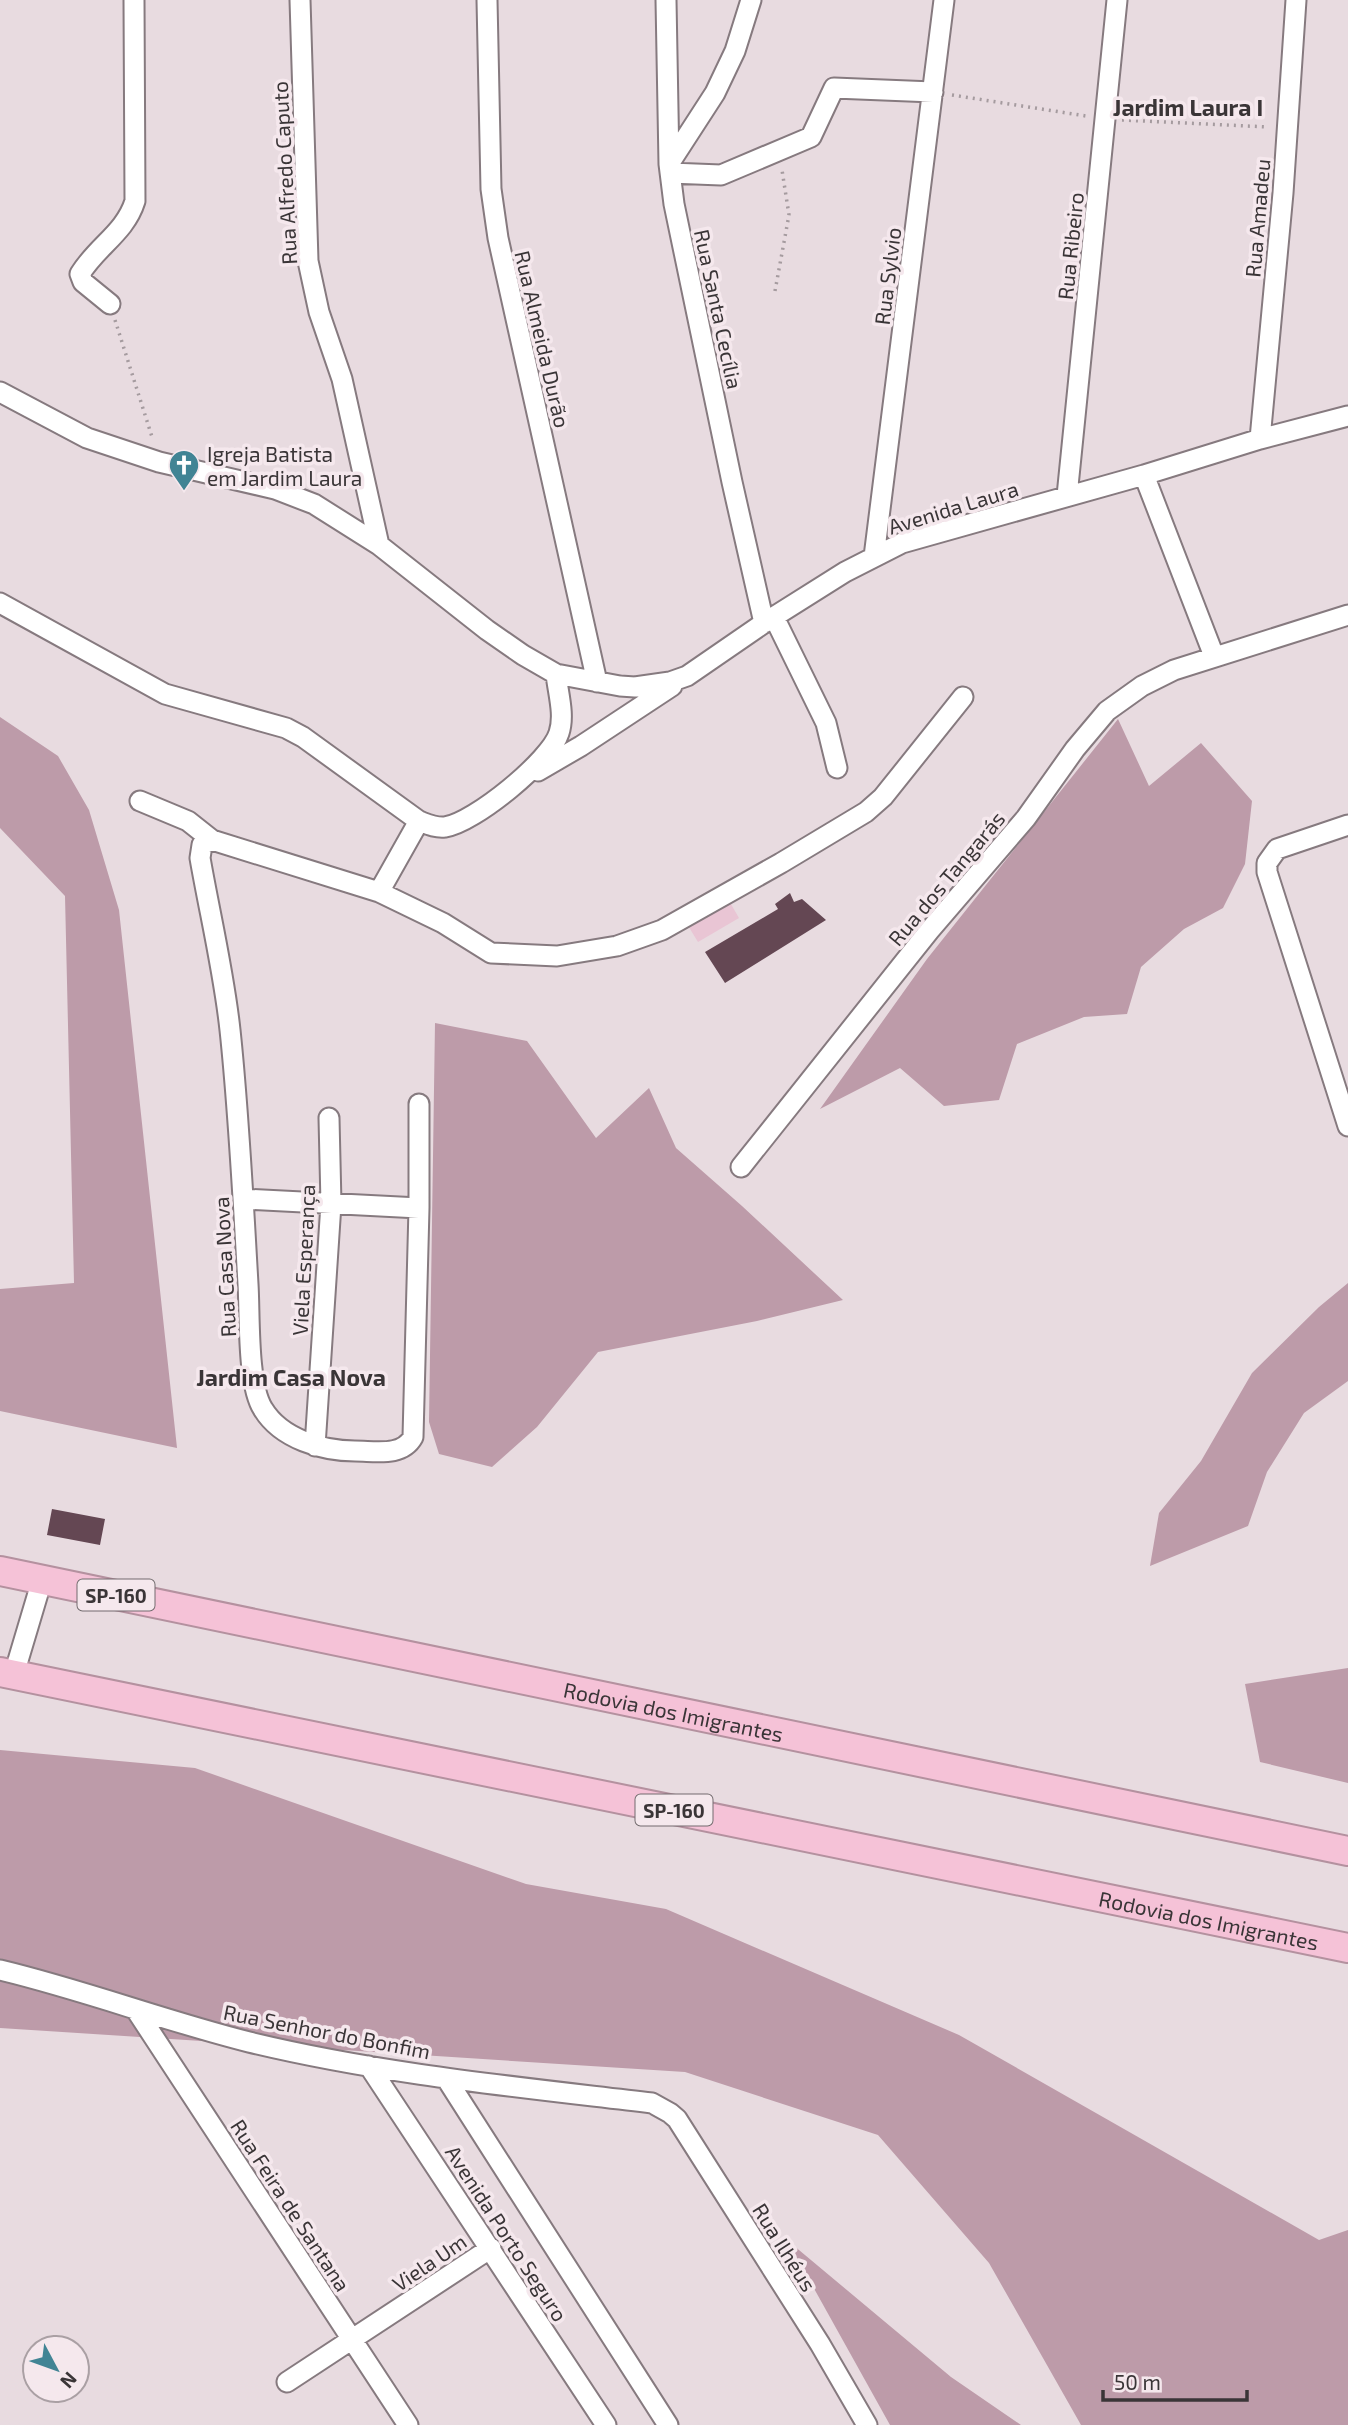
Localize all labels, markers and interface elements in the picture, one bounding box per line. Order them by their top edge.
street label: Rua Alfredo Caputo [267,81,301,265]
district label: Jardim Laura I [1113,93,1263,121]
street label: Rua Amadeu [1239,158,1275,278]
street label: Rua Ribeiro [1052,191,1088,301]
street label: Rua Sylvio [869,226,905,326]
street label: Rua Santa Cecília [690,227,748,391]
street label: Rua Almeida Durão [510,248,576,430]
place label: Igreja Batista em Jardim Laura [207,441,362,490]
church icon: Igreja Batista em Jardim Laura [167,448,201,492]
street label: Avenida Laura [885,475,1021,539]
street label: Rua dos Tangarás [883,806,1009,950]
street label: Viela Esperança [287,1184,321,1336]
street label: Rua Casa Nova [208,1196,240,1338]
district label: Jardim Casa Nova [196,1363,386,1391]
road number: SP-160 [78,1580,154,1610]
street label: Rodovia dos Imigrantes [562,1676,786,1746]
road number: SP-160 [636,1794,712,1826]
street label: Rodovia dos Imigrantes [1097,1885,1321,1954]
street label: Rua Senhor do Bonfim [221,1999,433,2063]
street label: Rua Feira de Santana [226,2114,356,2296]
street label: Avenida Porto Seguro [441,2140,573,2326]
street label: Rua Ilhéus [748,2198,822,2296]
street label: Viela Um [387,2228,471,2296]
north arrow [21,2334,91,2404]
scale bar [1103,2358,1246,2402]
text: N [56,2368,82,2393]
text: 50 m [1114,2369,1161,2394]

